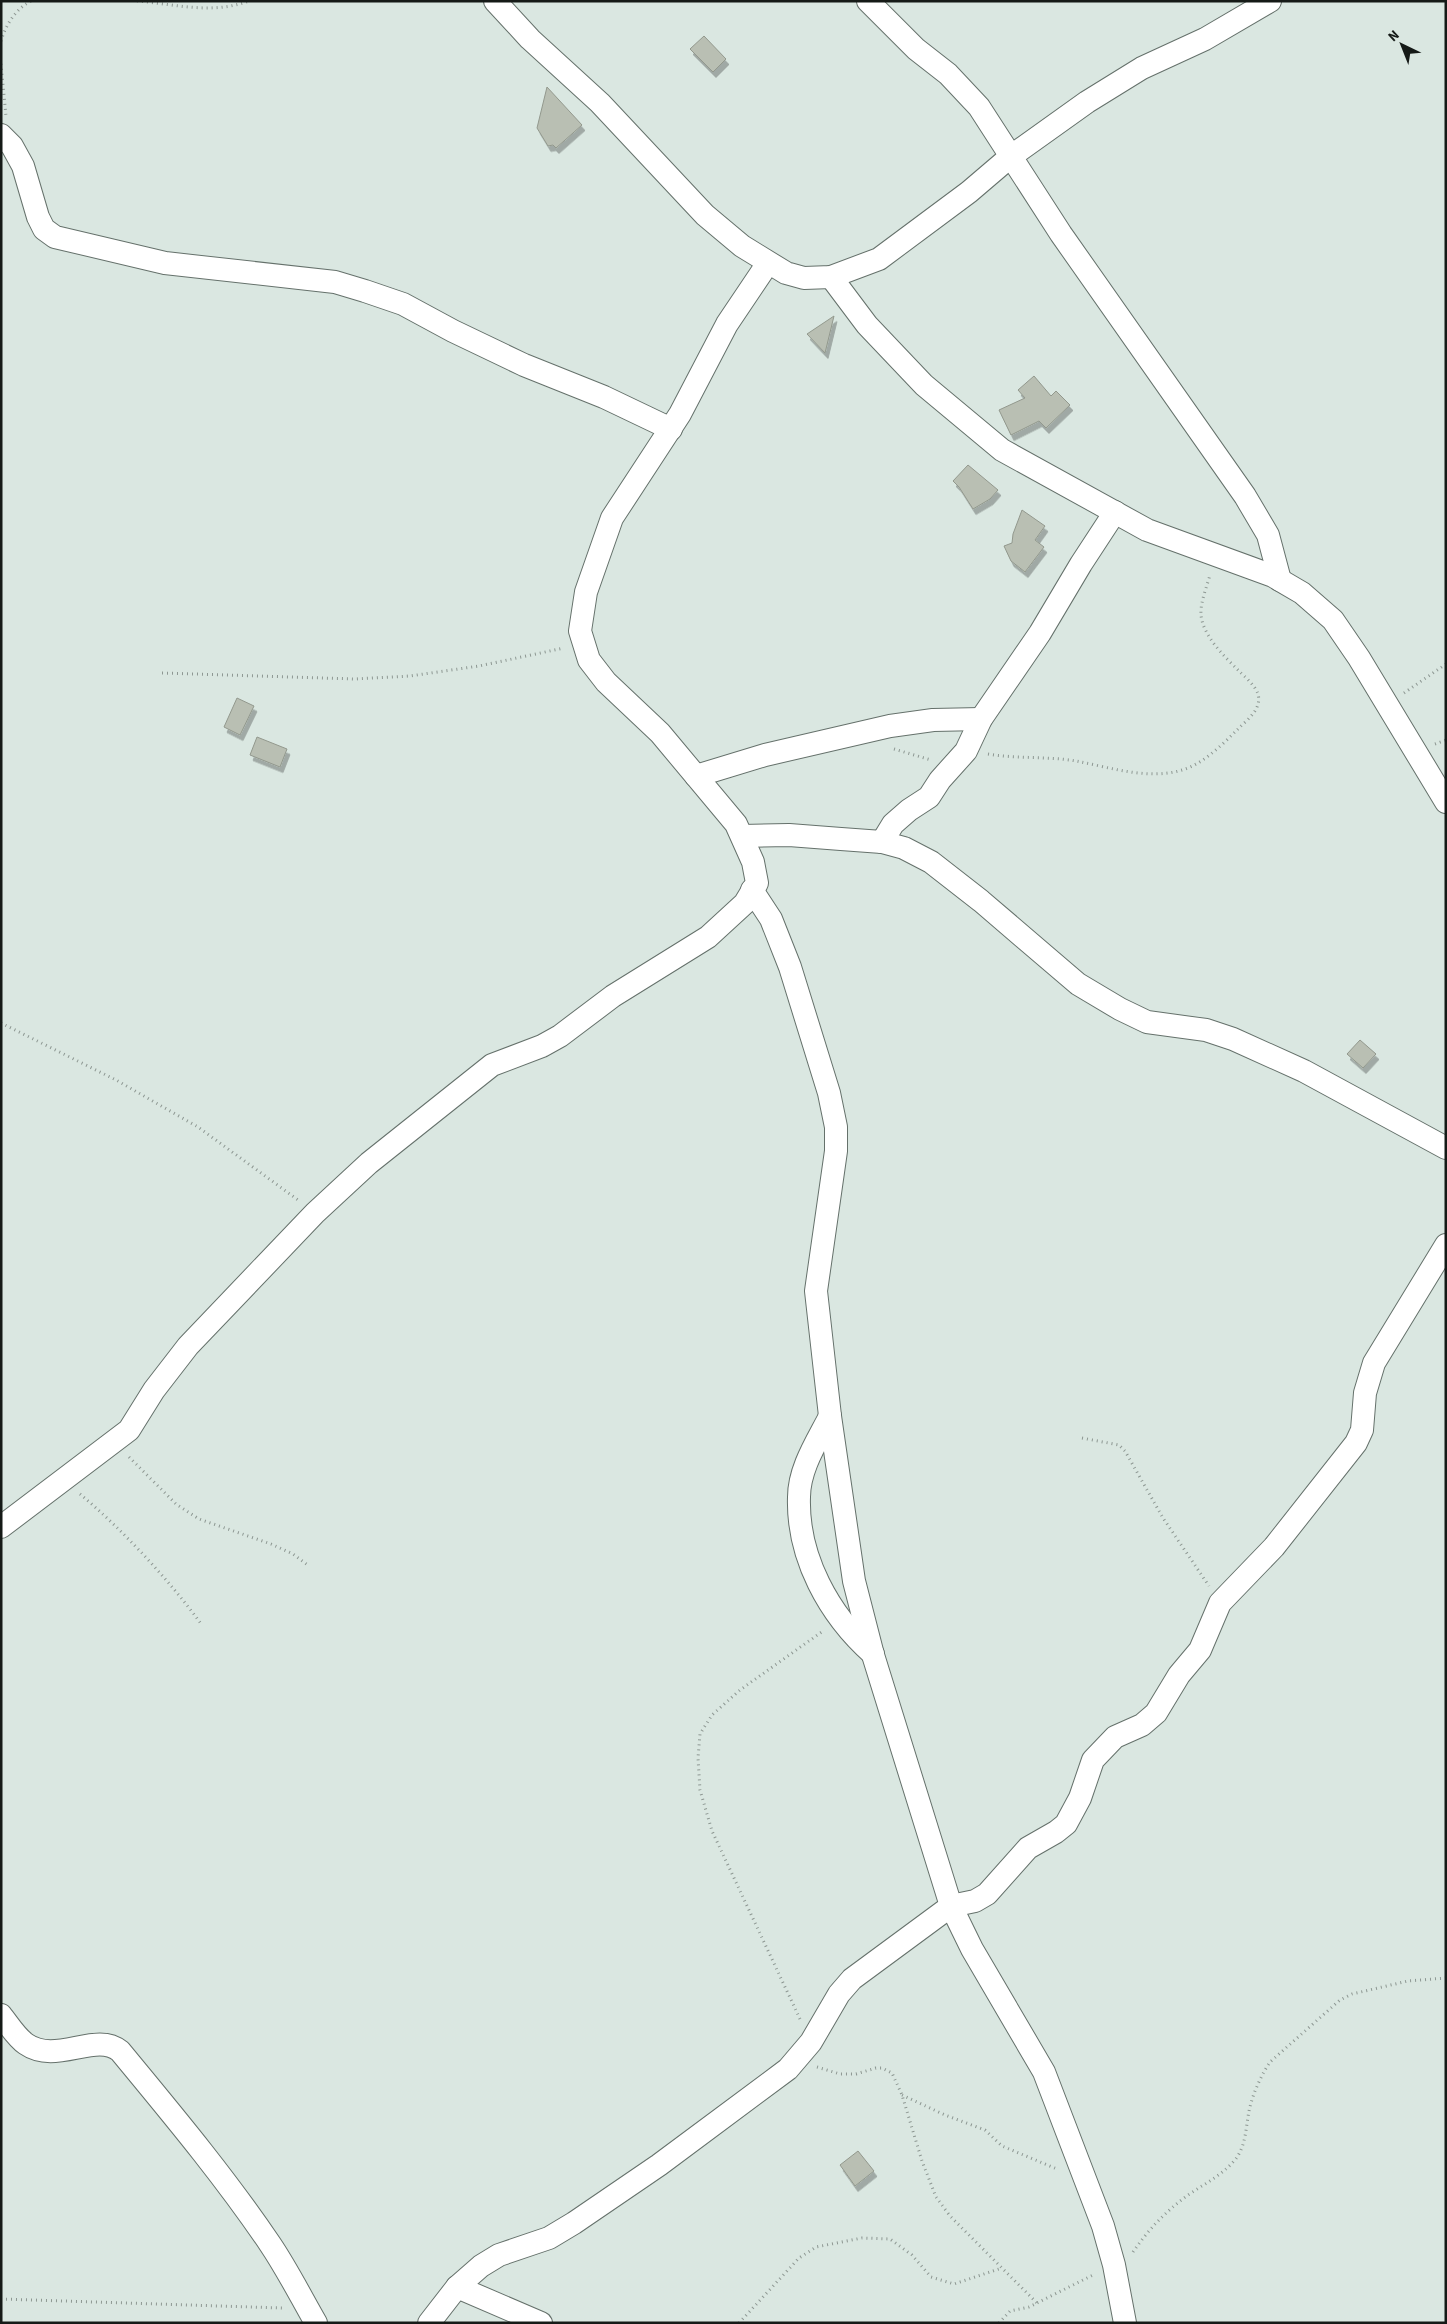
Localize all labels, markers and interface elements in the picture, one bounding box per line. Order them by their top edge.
north arrow [1377,20,1427,70]
text: N [1384,26,1404,47]

